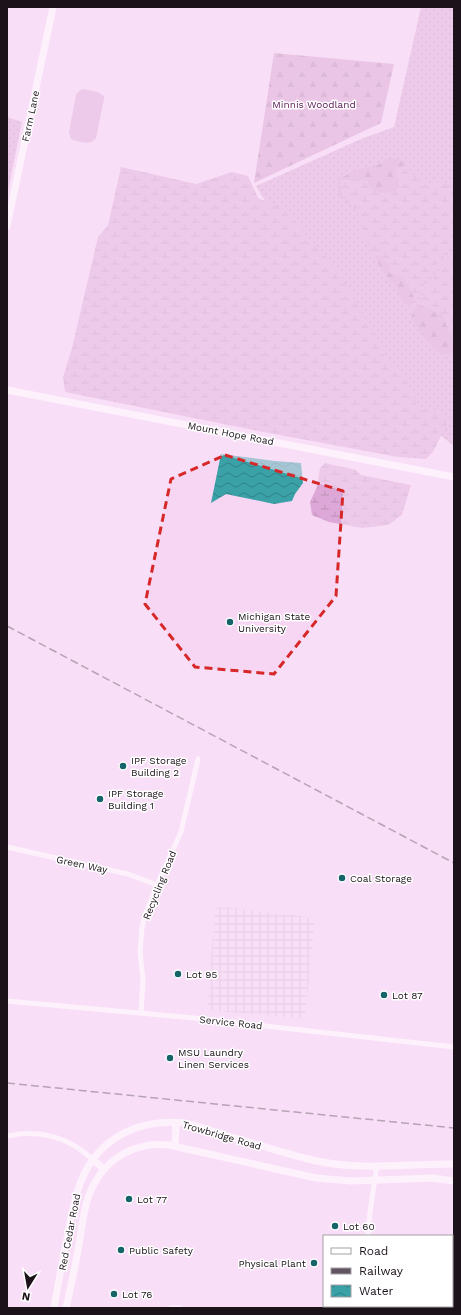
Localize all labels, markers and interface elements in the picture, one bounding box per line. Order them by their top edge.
street label: Farm Lane [20,89,41,143]
park label: Minnis Woodland [272,99,356,110]
street label: Mount Hope Road [187,420,275,447]
place label: Michigan State University [238,611,310,634]
marker: Michigan State University [225,617,235,627]
place label: IPF Storage Building 2 [131,755,187,778]
marker: IPF Storage Building 2 [118,761,128,771]
place label: IPF Storage Building 1 [108,788,164,811]
marker: IPF Storage Building 1 [95,794,105,804]
street label: Recycling Road [141,849,178,921]
street label: Green Way [55,854,109,875]
marker: Coal Storage [337,873,347,883]
place label: Coal Storage [350,873,412,884]
marker: Lot 95 [173,969,183,979]
place label: Lot 95 [186,969,218,980]
marker: Lot 87 [379,990,389,1000]
place label: Lot 87 [392,990,423,1001]
street label: Service Road [199,1014,263,1031]
place label: MSU Laundry Linen Services [178,1047,249,1070]
marker: MSU Laundry Linen Services [165,1053,175,1063]
street label: Trowbridge Road [181,1119,263,1152]
street label: Red Cedar Road [57,1193,82,1272]
marker: Lot 77 [124,1194,134,1204]
place label: Lot 77 [137,1194,168,1205]
marker: Lot 60 [330,1221,340,1231]
place label: Lot 60 [343,1221,375,1232]
legend [323,1235,453,1307]
text: Road [359,1244,388,1258]
marker: Public Safety [116,1245,126,1255]
place label: Public Safety [129,1245,194,1256]
place label: Physical Plant [238,1258,307,1269]
marker: Physical Plant [309,1258,319,1268]
text: Railway [359,1264,404,1278]
north arrow [8,1267,48,1307]
text: Water [359,1284,394,1298]
text: N [21,1289,31,1303]
marker: Lot 76 [109,1289,119,1299]
place label: Lot 76 [122,1289,152,1300]

